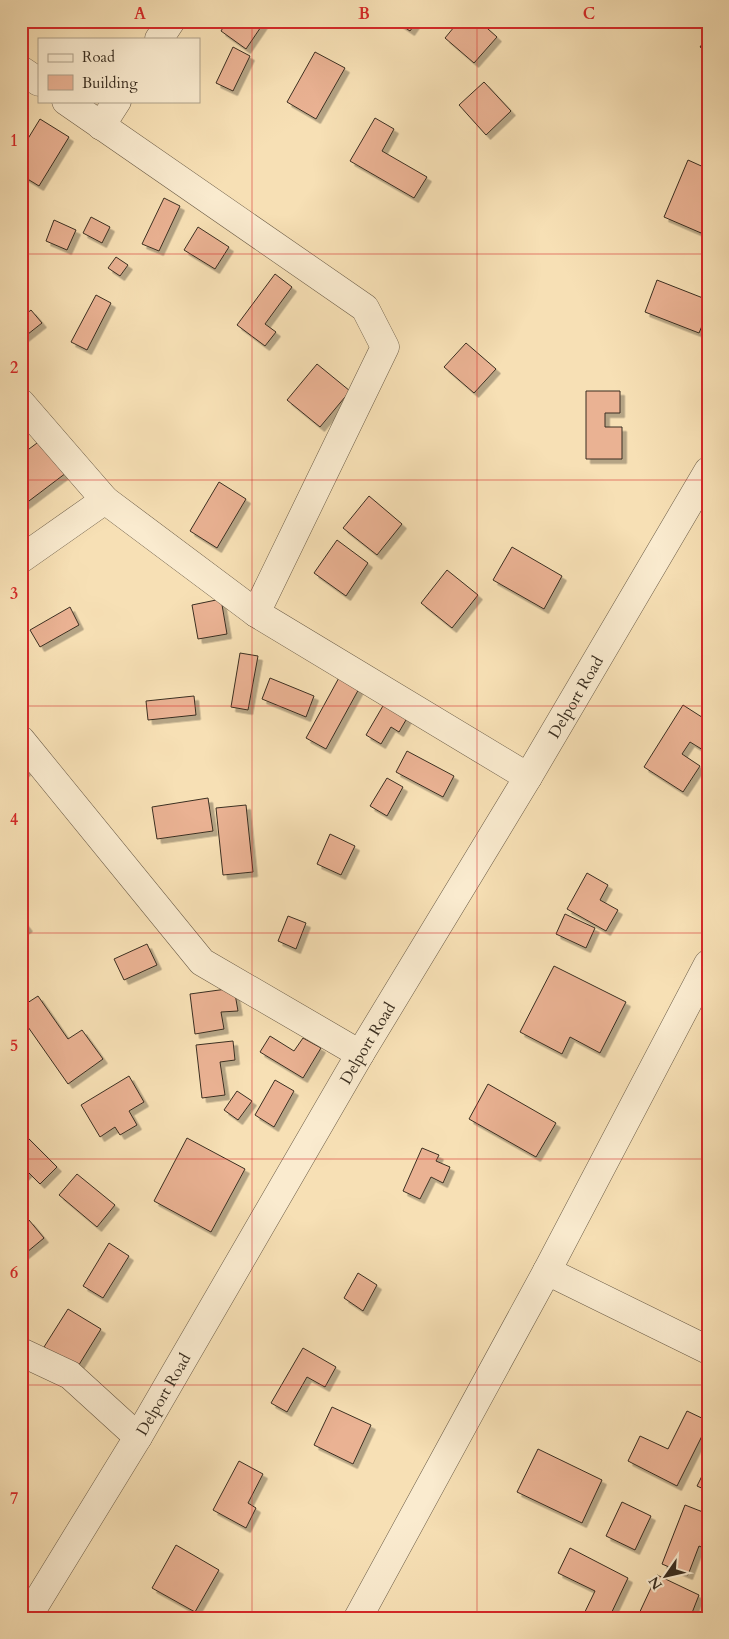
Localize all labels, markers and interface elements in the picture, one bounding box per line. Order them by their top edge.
text: A [134,3,146,25]
text: B [358,3,370,25]
text: C [583,3,595,25]
legend [38,38,200,102]
text: Road [82,47,115,67]
text: Building [82,73,138,93]
text: 1 [10,130,18,152]
text: 2 [10,357,18,379]
text: 3 [10,583,18,605]
street label: Delport Road [543,652,609,743]
text: 4 [10,809,18,831]
street label: Delport Road [335,998,401,1089]
text: 5 [10,1035,18,1057]
text: 6 [10,1262,18,1284]
street label: Delport Road [131,1349,197,1440]
text: 7 [10,1488,18,1510]
north arrow [642,1552,692,1602]
text: N [644,1573,667,1593]

